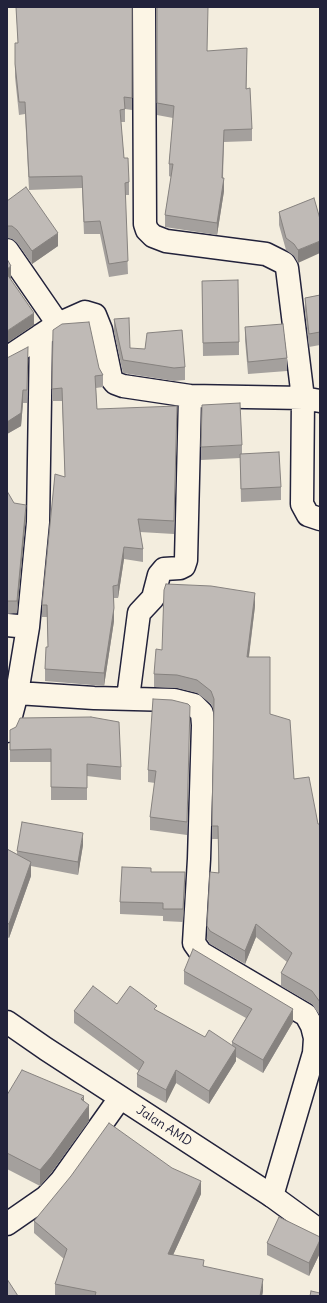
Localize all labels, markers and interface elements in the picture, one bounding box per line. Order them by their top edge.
street label: Jalan AMD [133,1102,195,1150]

